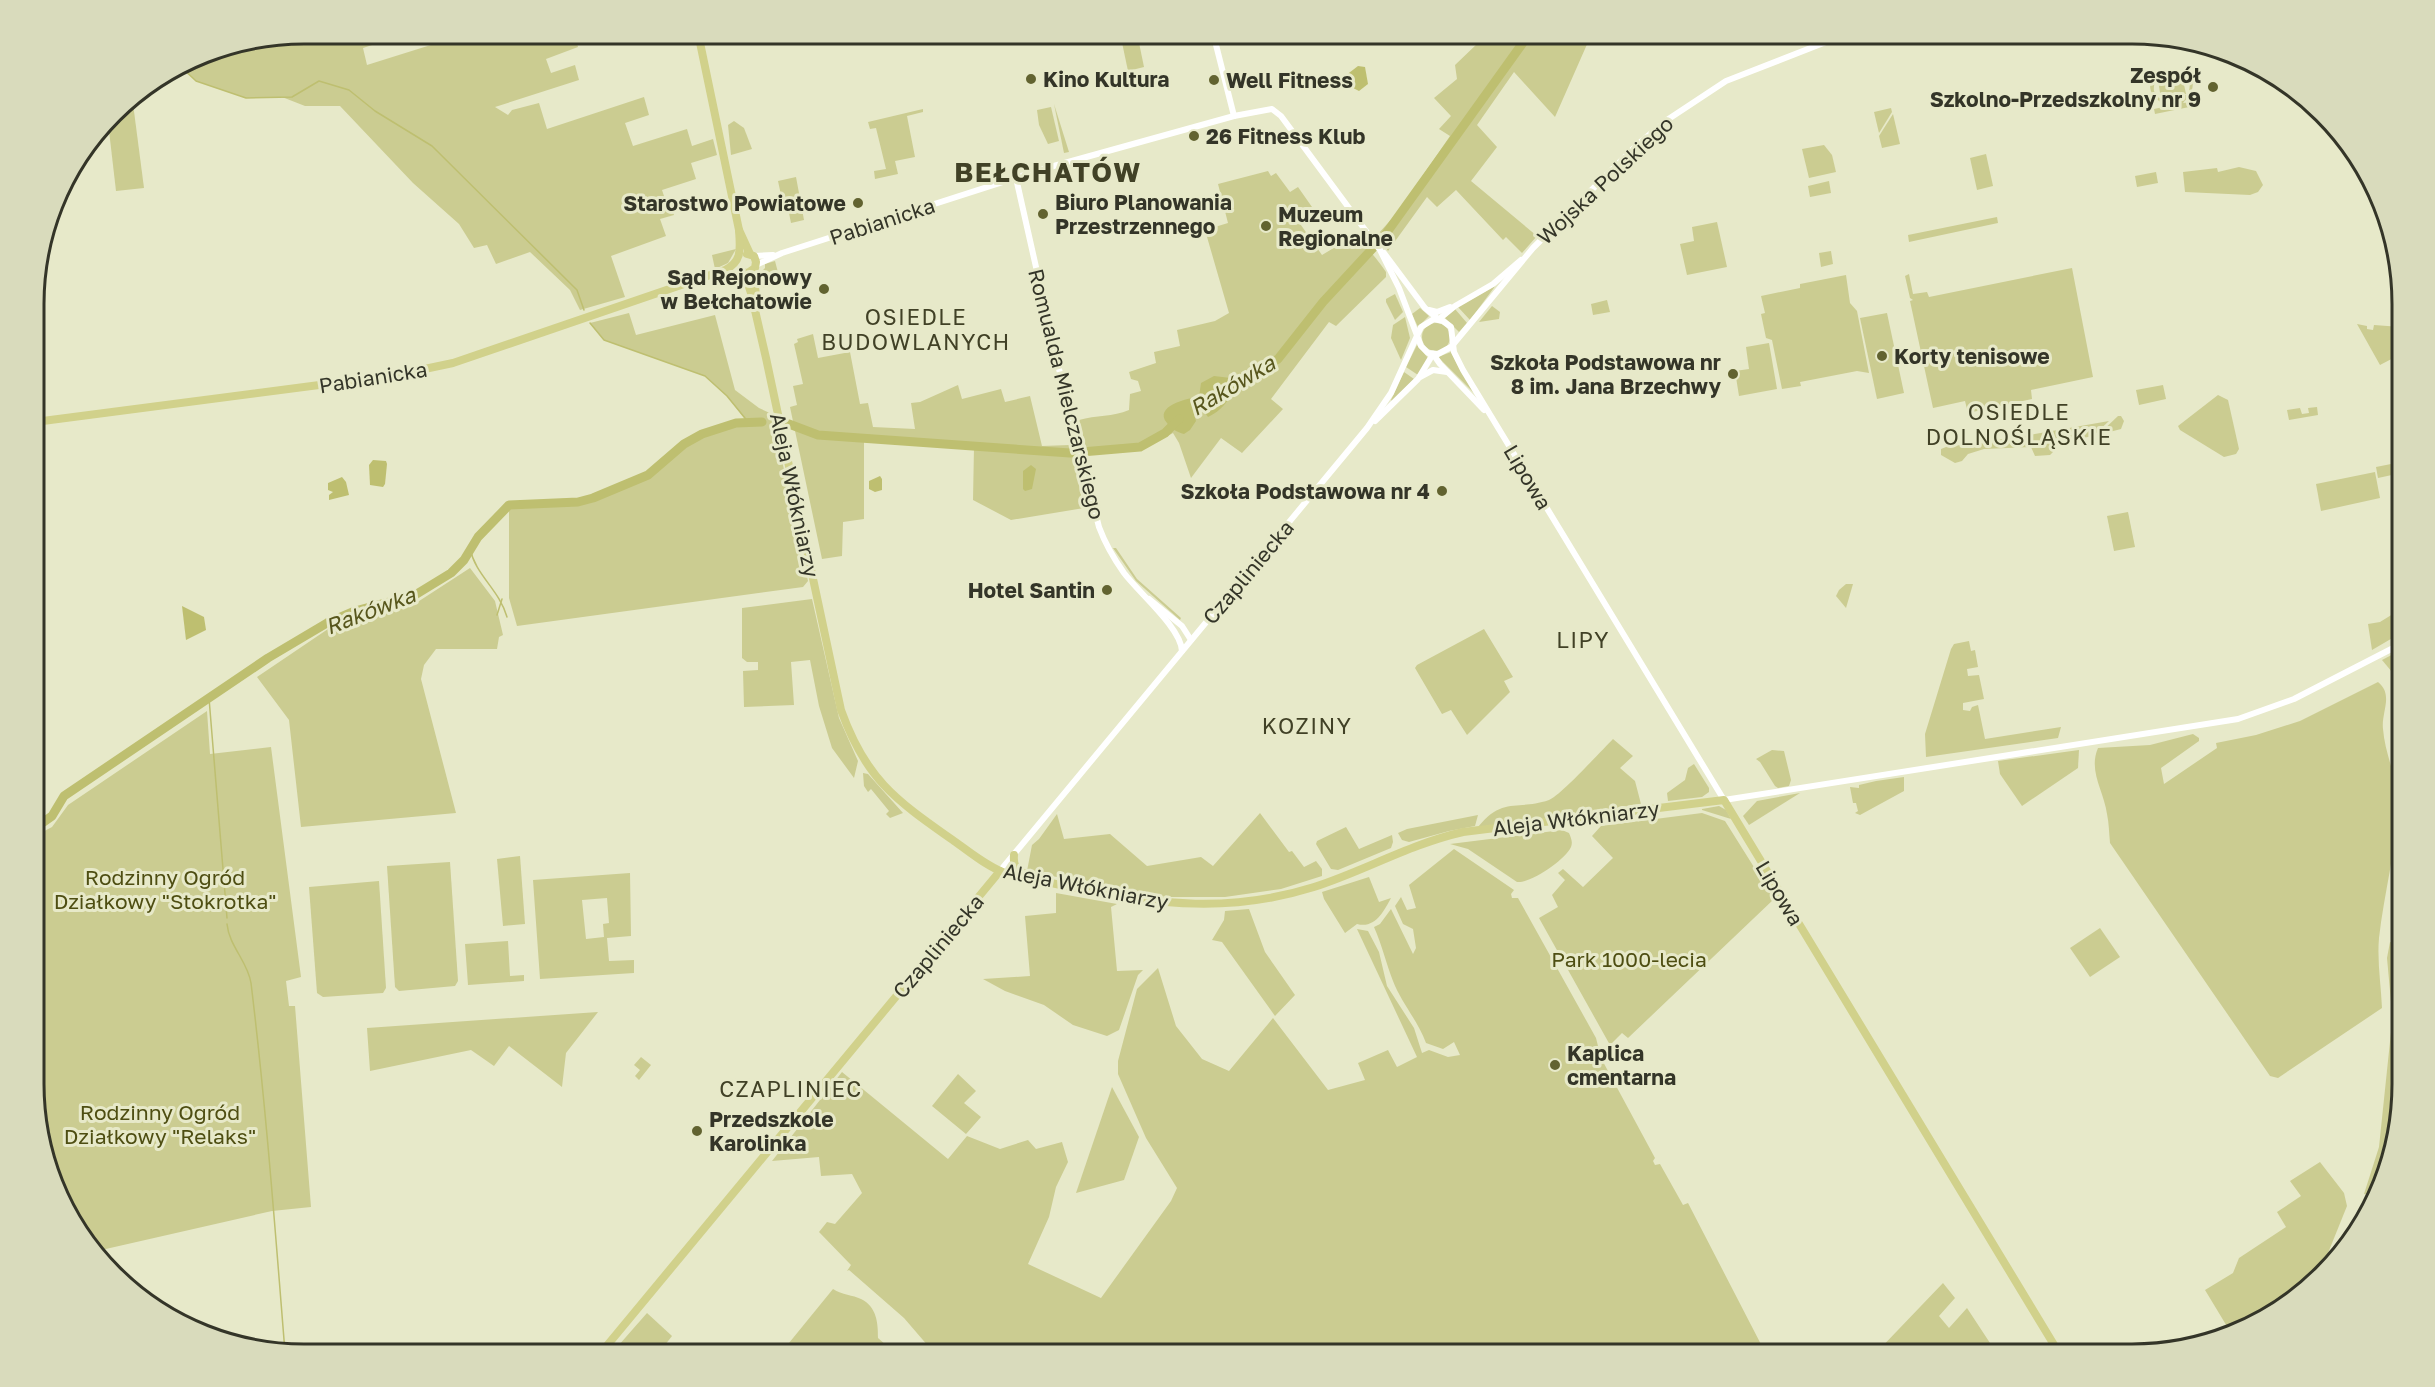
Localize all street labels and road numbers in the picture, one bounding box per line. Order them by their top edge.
street label: Wojska Polskiego [1532,110,1678,250]
street label: Pabianicka [826,192,938,250]
street label: Romualda Mielczarskiego [1023,266,1111,522]
street label: Pabianicka [317,356,429,398]
street label: Aleja Włókniarzy [765,410,825,580]
street label: Lipowa [1498,440,1558,514]
street label: Czapliniecka [1197,515,1299,629]
street label: Aleja Włókniarzy [1491,795,1661,841]
street label: Lipowa [1750,856,1810,930]
street label: Aleja Włókniarzy [1001,857,1171,915]
street label: Czapliniecka [887,889,989,1003]

